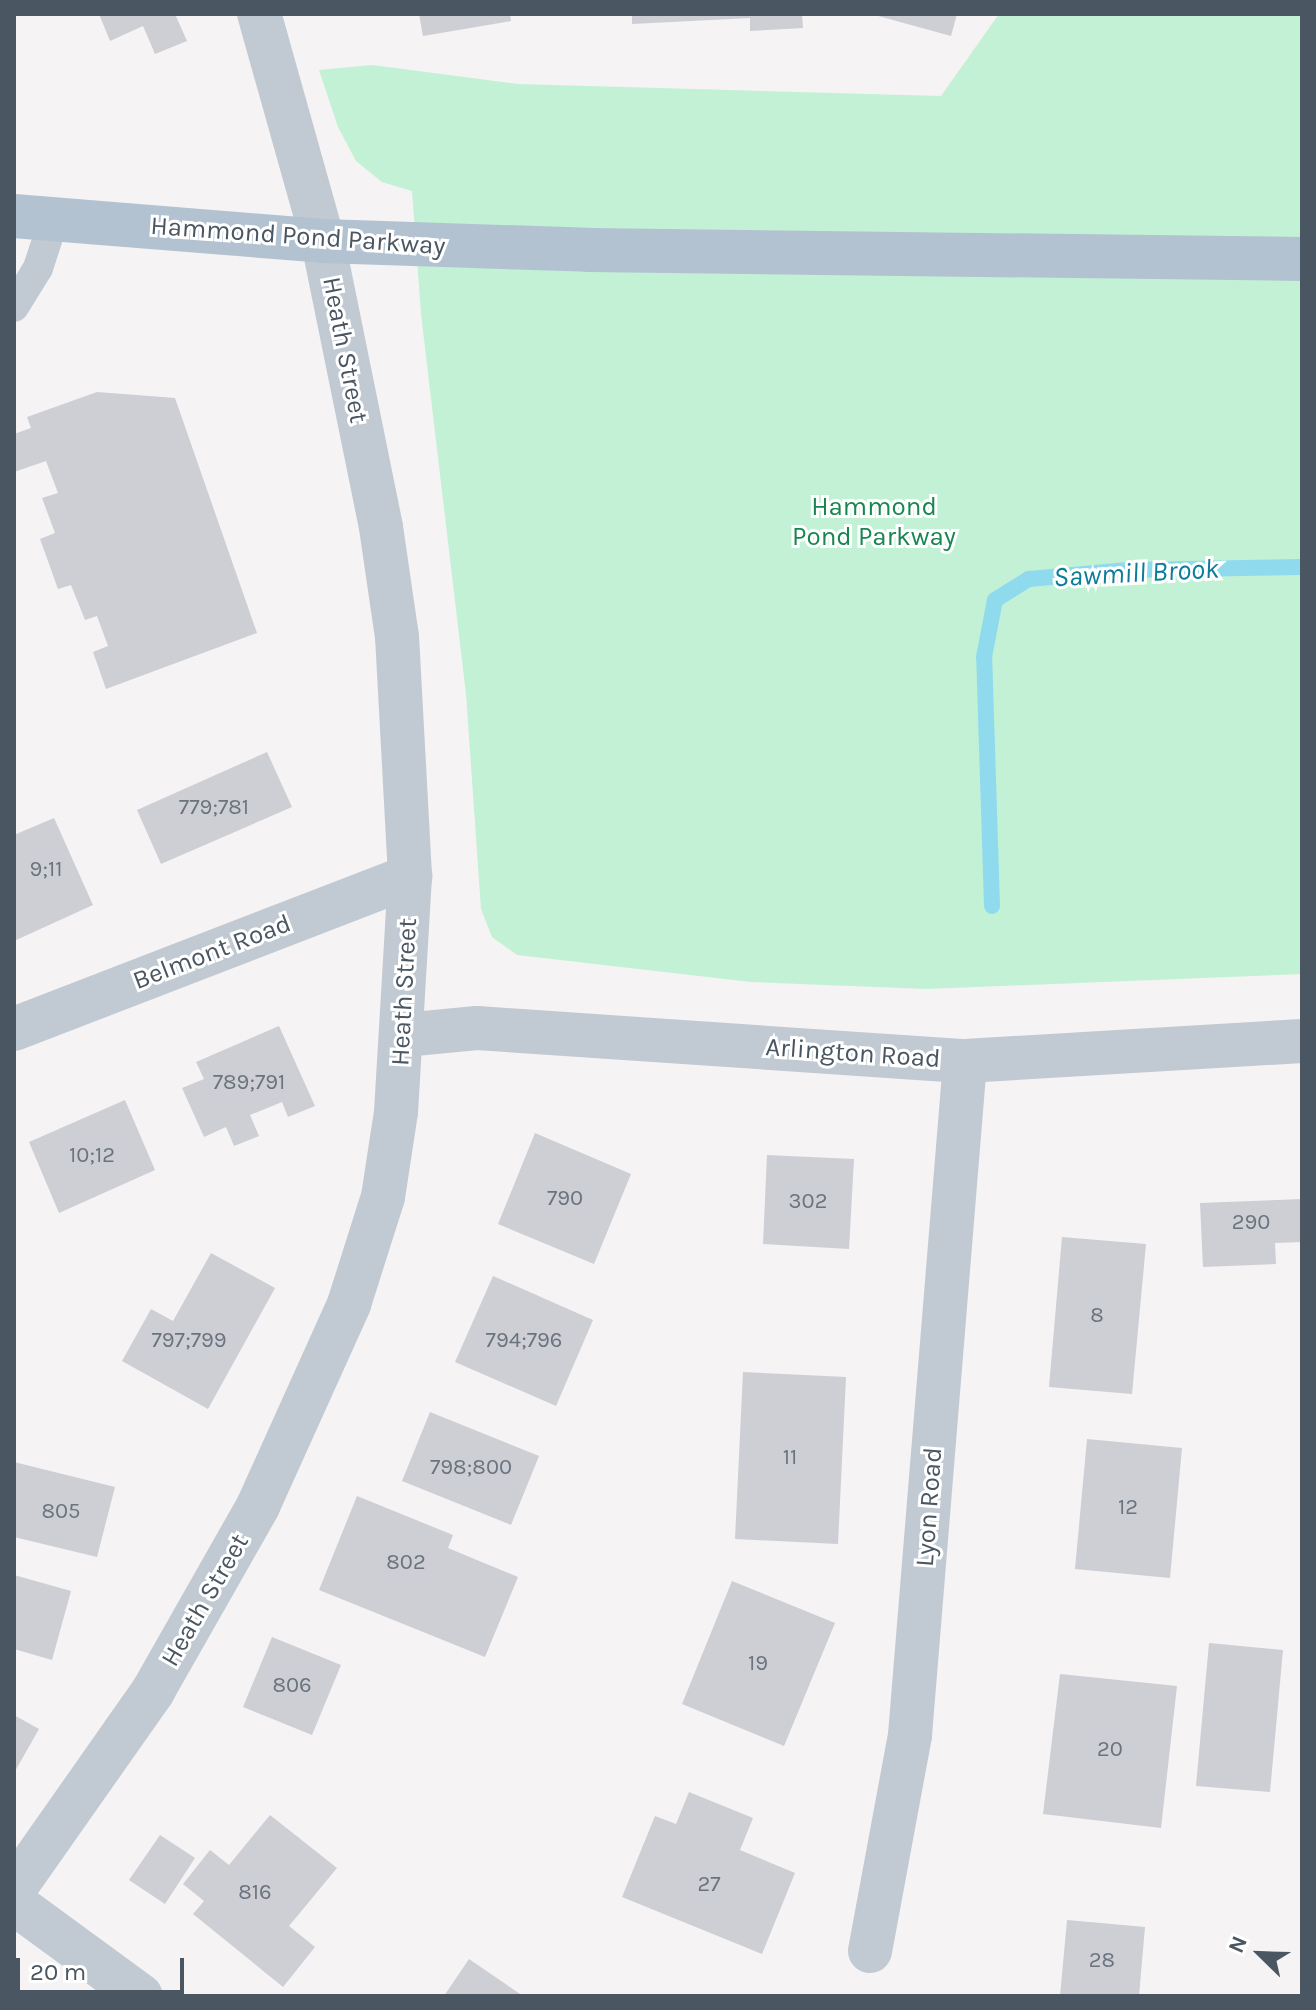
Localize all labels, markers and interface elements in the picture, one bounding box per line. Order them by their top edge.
street label: Hammond Pond Parkway [149,210,447,262]
street label: Heath Street [316,274,374,426]
park label: Hammond Pond Parkway [792,491,956,552]
water label: Sawmill Brook [1052,552,1220,594]
house number: 779;781 [179,795,249,821]
house number: 9;11 [29,857,63,883]
street label: Belmont Road [129,908,295,996]
street label: Heath Street [385,917,423,1067]
street label: Arlington Road [764,1031,942,1075]
house number: 789;791 [213,1070,285,1096]
house number: 10;12 [69,1143,115,1169]
house number: 790 [547,1186,583,1212]
house number: 302 [789,1189,827,1215]
house number: 290 [1232,1210,1270,1236]
house number: 8 [1090,1303,1104,1329]
house number: 797;799 [151,1328,227,1354]
house number: 794;796 [486,1328,562,1354]
house number: 11 [783,1445,797,1471]
street label: Lyon Road [909,1446,949,1568]
house number: 798;800 [430,1455,512,1481]
house number: 12 [1118,1495,1138,1521]
house number: 805 [42,1499,80,1525]
street label: Heath Street [154,1528,256,1672]
house number: 802 [386,1550,426,1576]
house number: 19 [748,1651,768,1677]
house number: 806 [272,1673,312,1699]
house number: 20 [1097,1737,1123,1763]
house number: 27 [697,1872,721,1898]
house number: 816 [238,1880,272,1906]
north arrow [1220,1914,1300,1994]
text: N [1223,1932,1253,1957]
scale bar [20,1942,188,1992]
house number: 28 [1089,1948,1115,1974]
text: 20 m [30,1958,86,1986]

